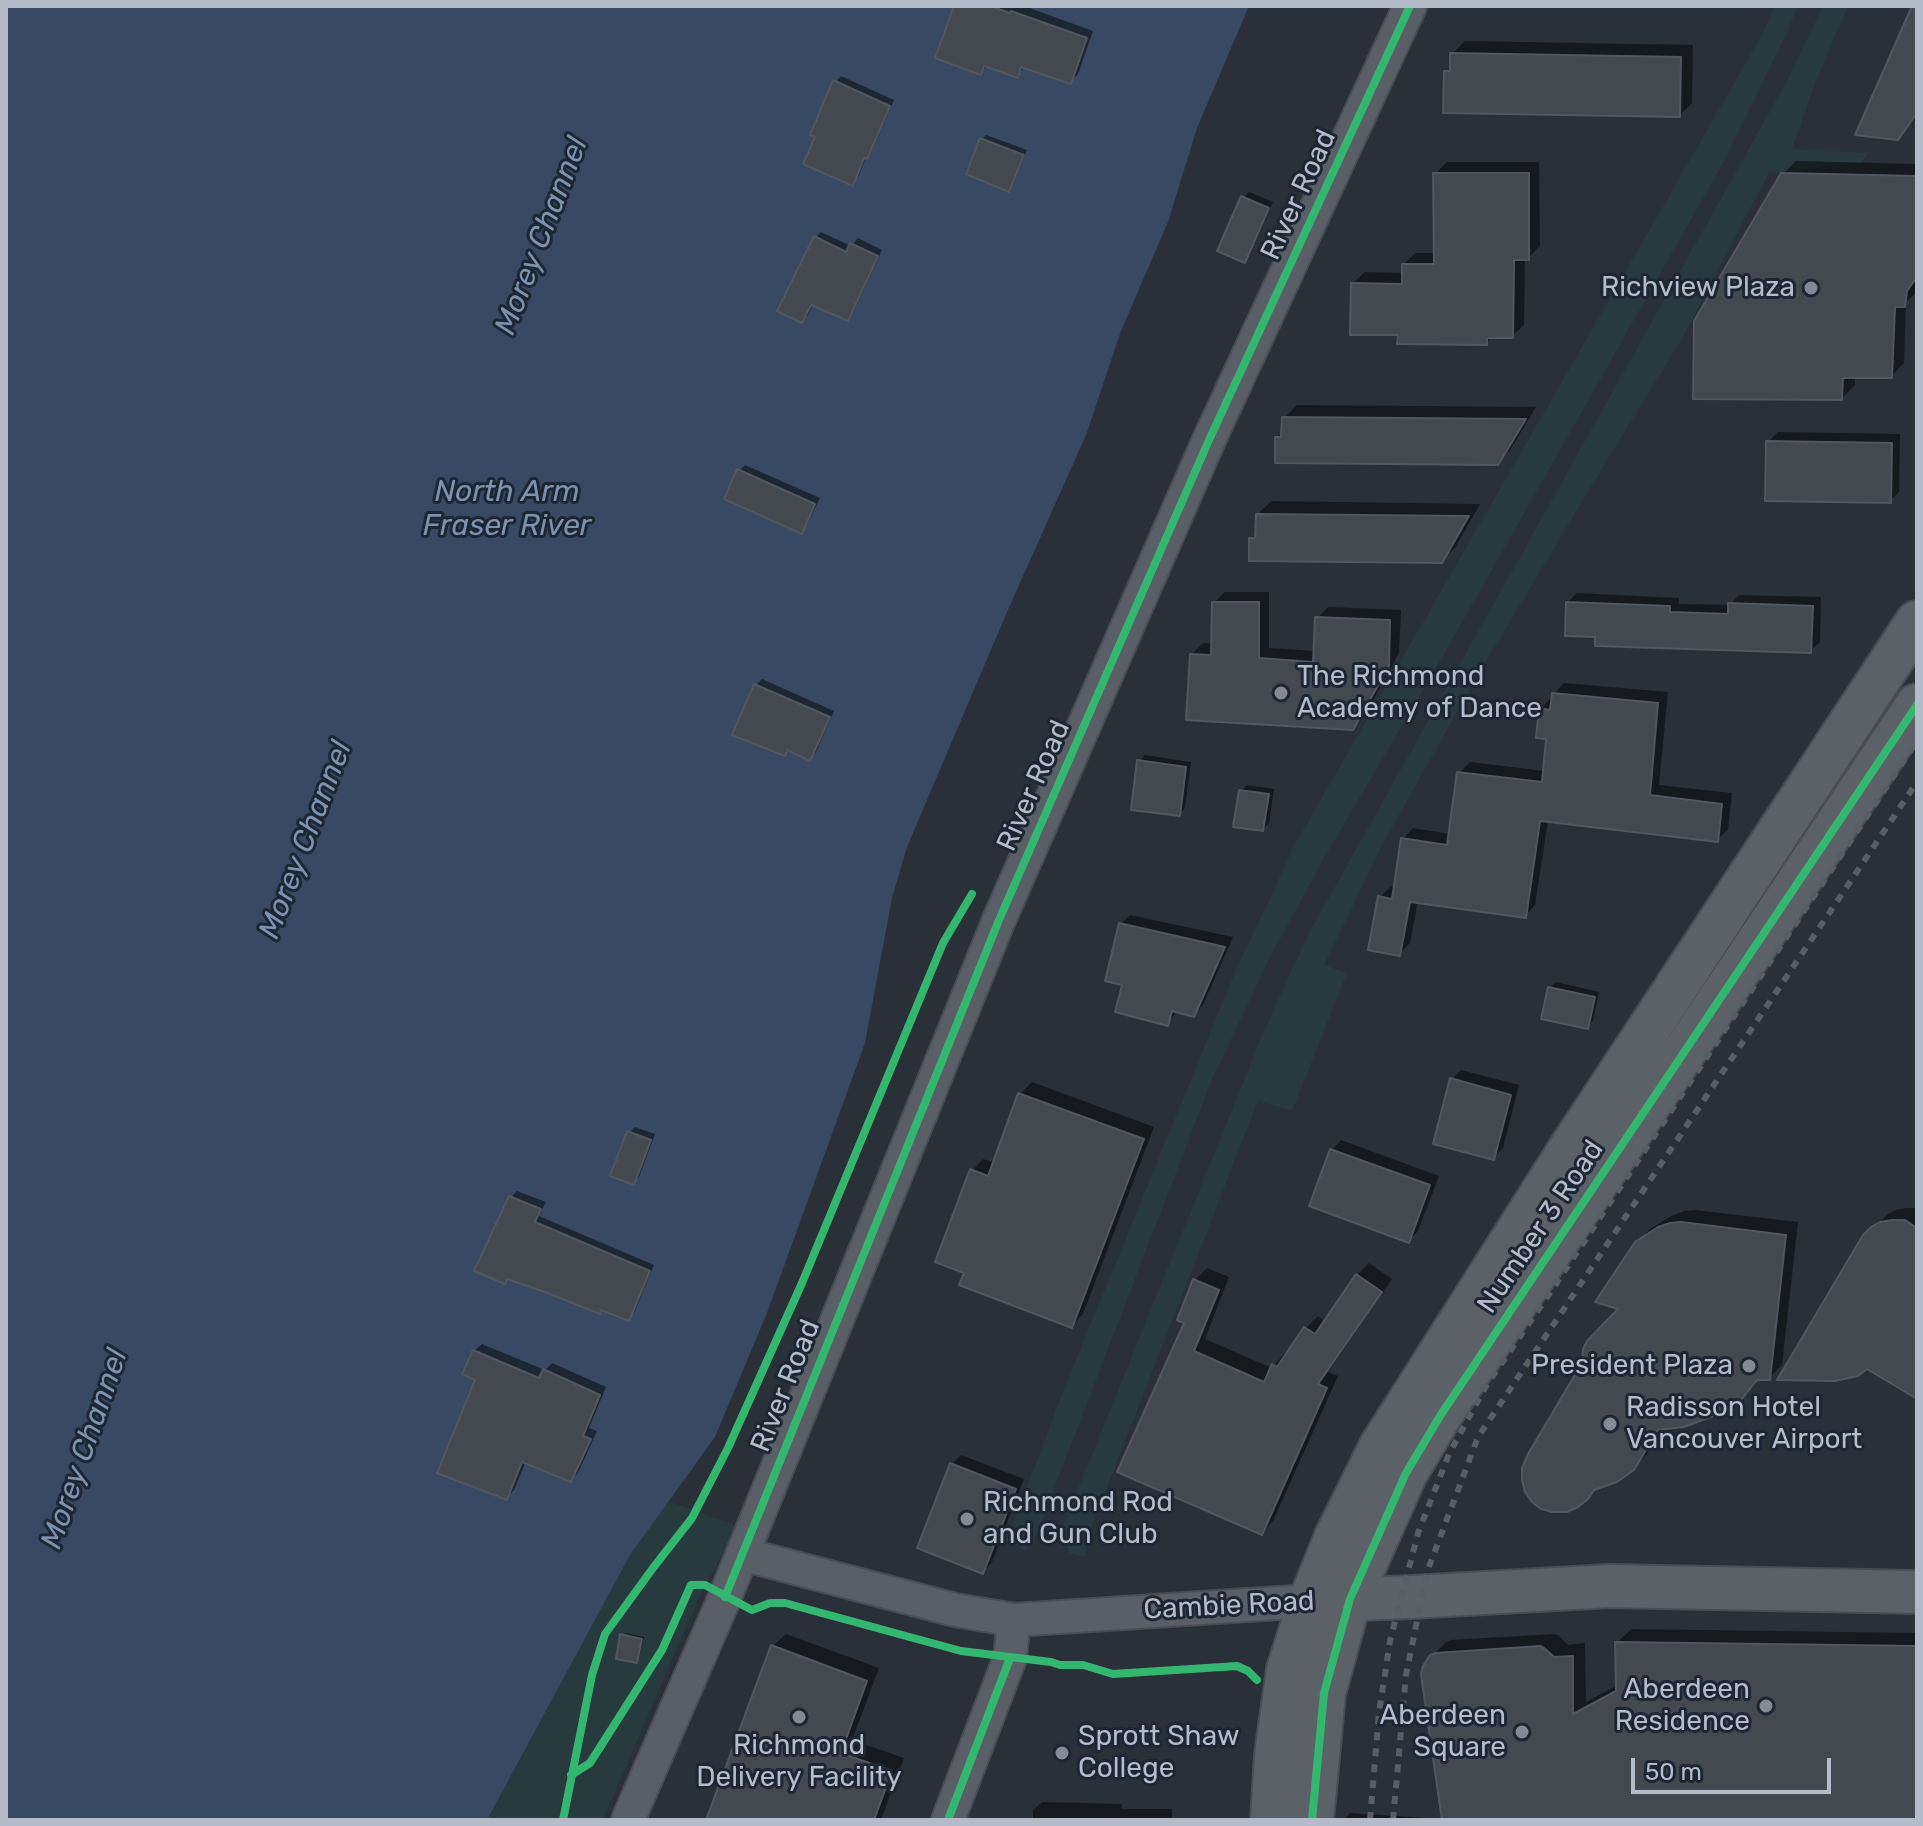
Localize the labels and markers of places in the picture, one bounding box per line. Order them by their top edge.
place label: Richview Plaza [1601,271,1795,305]
marker: Richview Plaza [1802,279,1820,297]
place label: The Richmond Academy of Dance [1297,660,1542,726]
marker: The Richmond Academy of Dance [1272,684,1290,702]
place label: President Plaza [1531,1349,1733,1383]
marker: President Plaza [1740,1357,1758,1375]
place label: Radisson Hotel Vancouver Airport [1626,1391,1862,1457]
marker: Radisson Hotel Vancouver Airport [1601,1415,1619,1433]
place label: Richmond Rod and Gun Club [983,1486,1173,1552]
marker: Richmond Rod and Gun Club [958,1510,976,1528]
place label: Aberdeen Residence [1615,1673,1750,1739]
marker: Aberdeen Residence [1757,1697,1775,1715]
place label: Aberdeen Square [1380,1699,1506,1765]
marker: Richmond Delivery Facility [790,1708,808,1726]
place label: Sprott Shaw College [1078,1720,1239,1786]
marker: Aberdeen Square [1513,1723,1531,1741]
place label: Richmond Delivery Facility [696,1729,902,1795]
marker: Sprott Shaw College [1053,1744,1071,1762]

